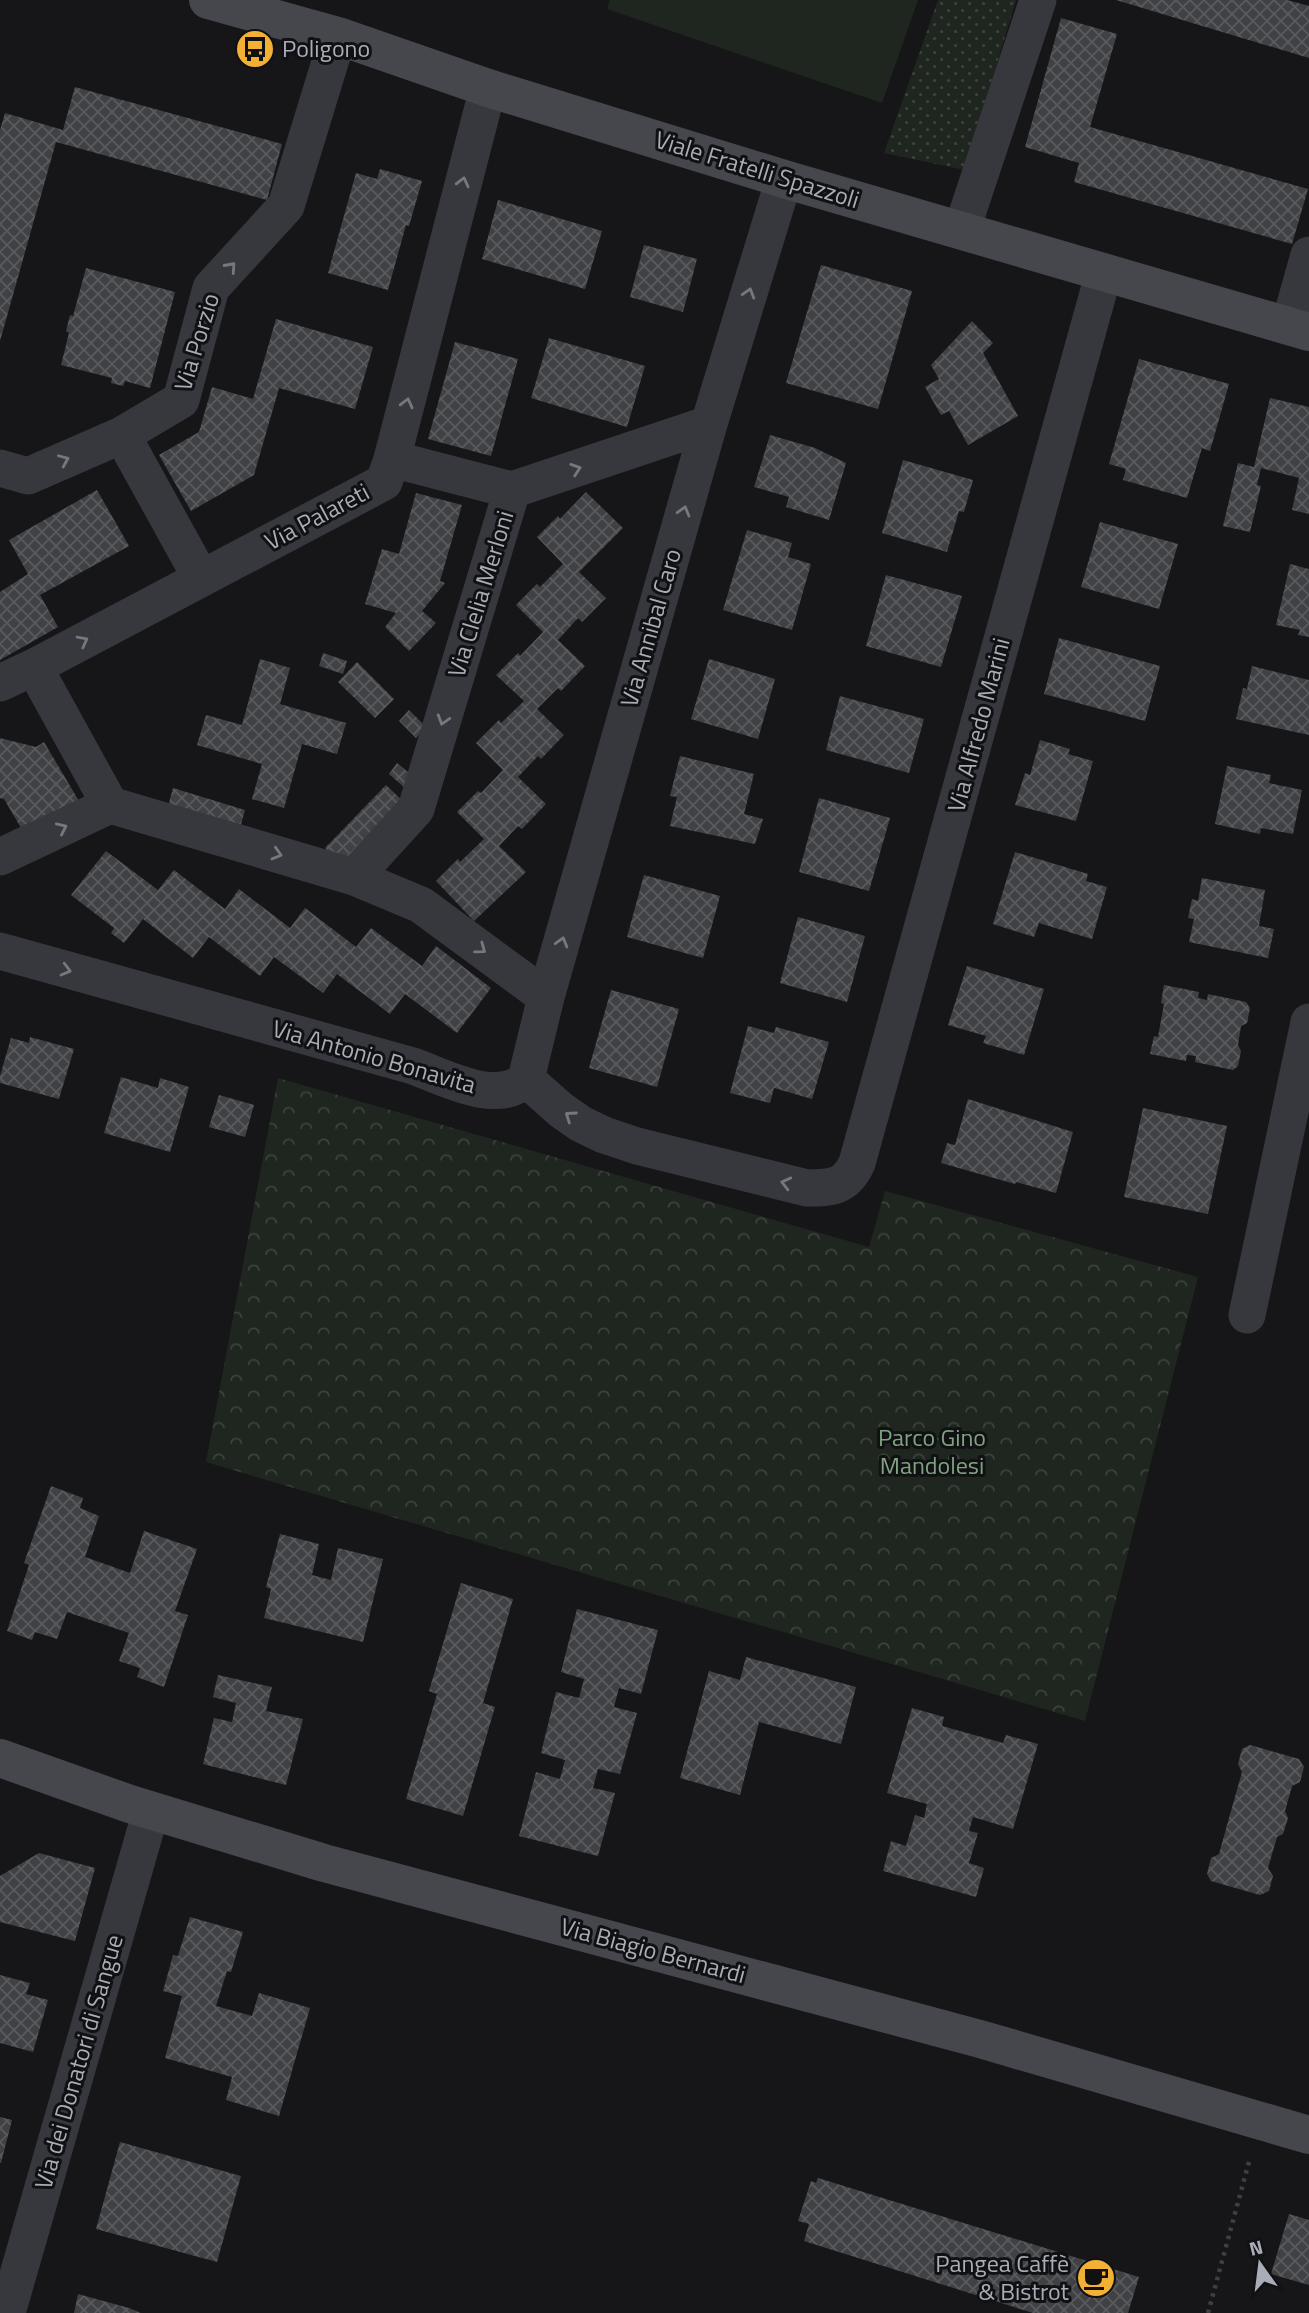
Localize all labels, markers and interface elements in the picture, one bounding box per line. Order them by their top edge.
bus stop icon: Poligono [234,28,276,70]
place label: Poligono [282,30,370,66]
street label: Viale Fratelli Spazzoli [651,121,864,217]
one-way arrow [455,176,469,188]
one-way arrow [222,262,235,275]
one-way arrow [741,287,755,299]
street label: Via Porzio [164,288,228,395]
one-way arrow [399,397,413,409]
one-way arrow [57,454,69,468]
one-way arrow [570,462,582,477]
street label: Via Palareti [258,473,375,559]
one-way arrow [676,505,691,517]
street label: Via Clelia Merloni [438,506,522,681]
street label: Via Annibal Caro [610,544,690,711]
street label: Via Alfredo Marini [937,634,1019,816]
one-way arrow [75,636,88,649]
one-way arrow [437,714,452,726]
one-way arrow [55,822,67,836]
one-way arrow [271,846,283,860]
one-way arrow [553,936,568,948]
one-way arrow [473,941,486,953]
one-way arrow [60,961,72,976]
street label: Via Antonio Bonavita [268,1010,480,1102]
one-way arrow [565,1112,578,1124]
one-way arrow [780,1177,792,1191]
park label: Parco Gino Mandolesi [878,1419,986,1483]
street label: Via Biagio Bernardi [557,1908,750,1992]
street label: Via dei Donatori di Sangue [24,1930,132,2193]
north arrow [1225,2229,1295,2299]
text: N [1246,2231,1266,2263]
place label: Pangea Caffè & Bistrot [935,2245,1070,2309]
cafe icon: Pangea Caffè & Bistrot [1075,2257,1117,2299]

